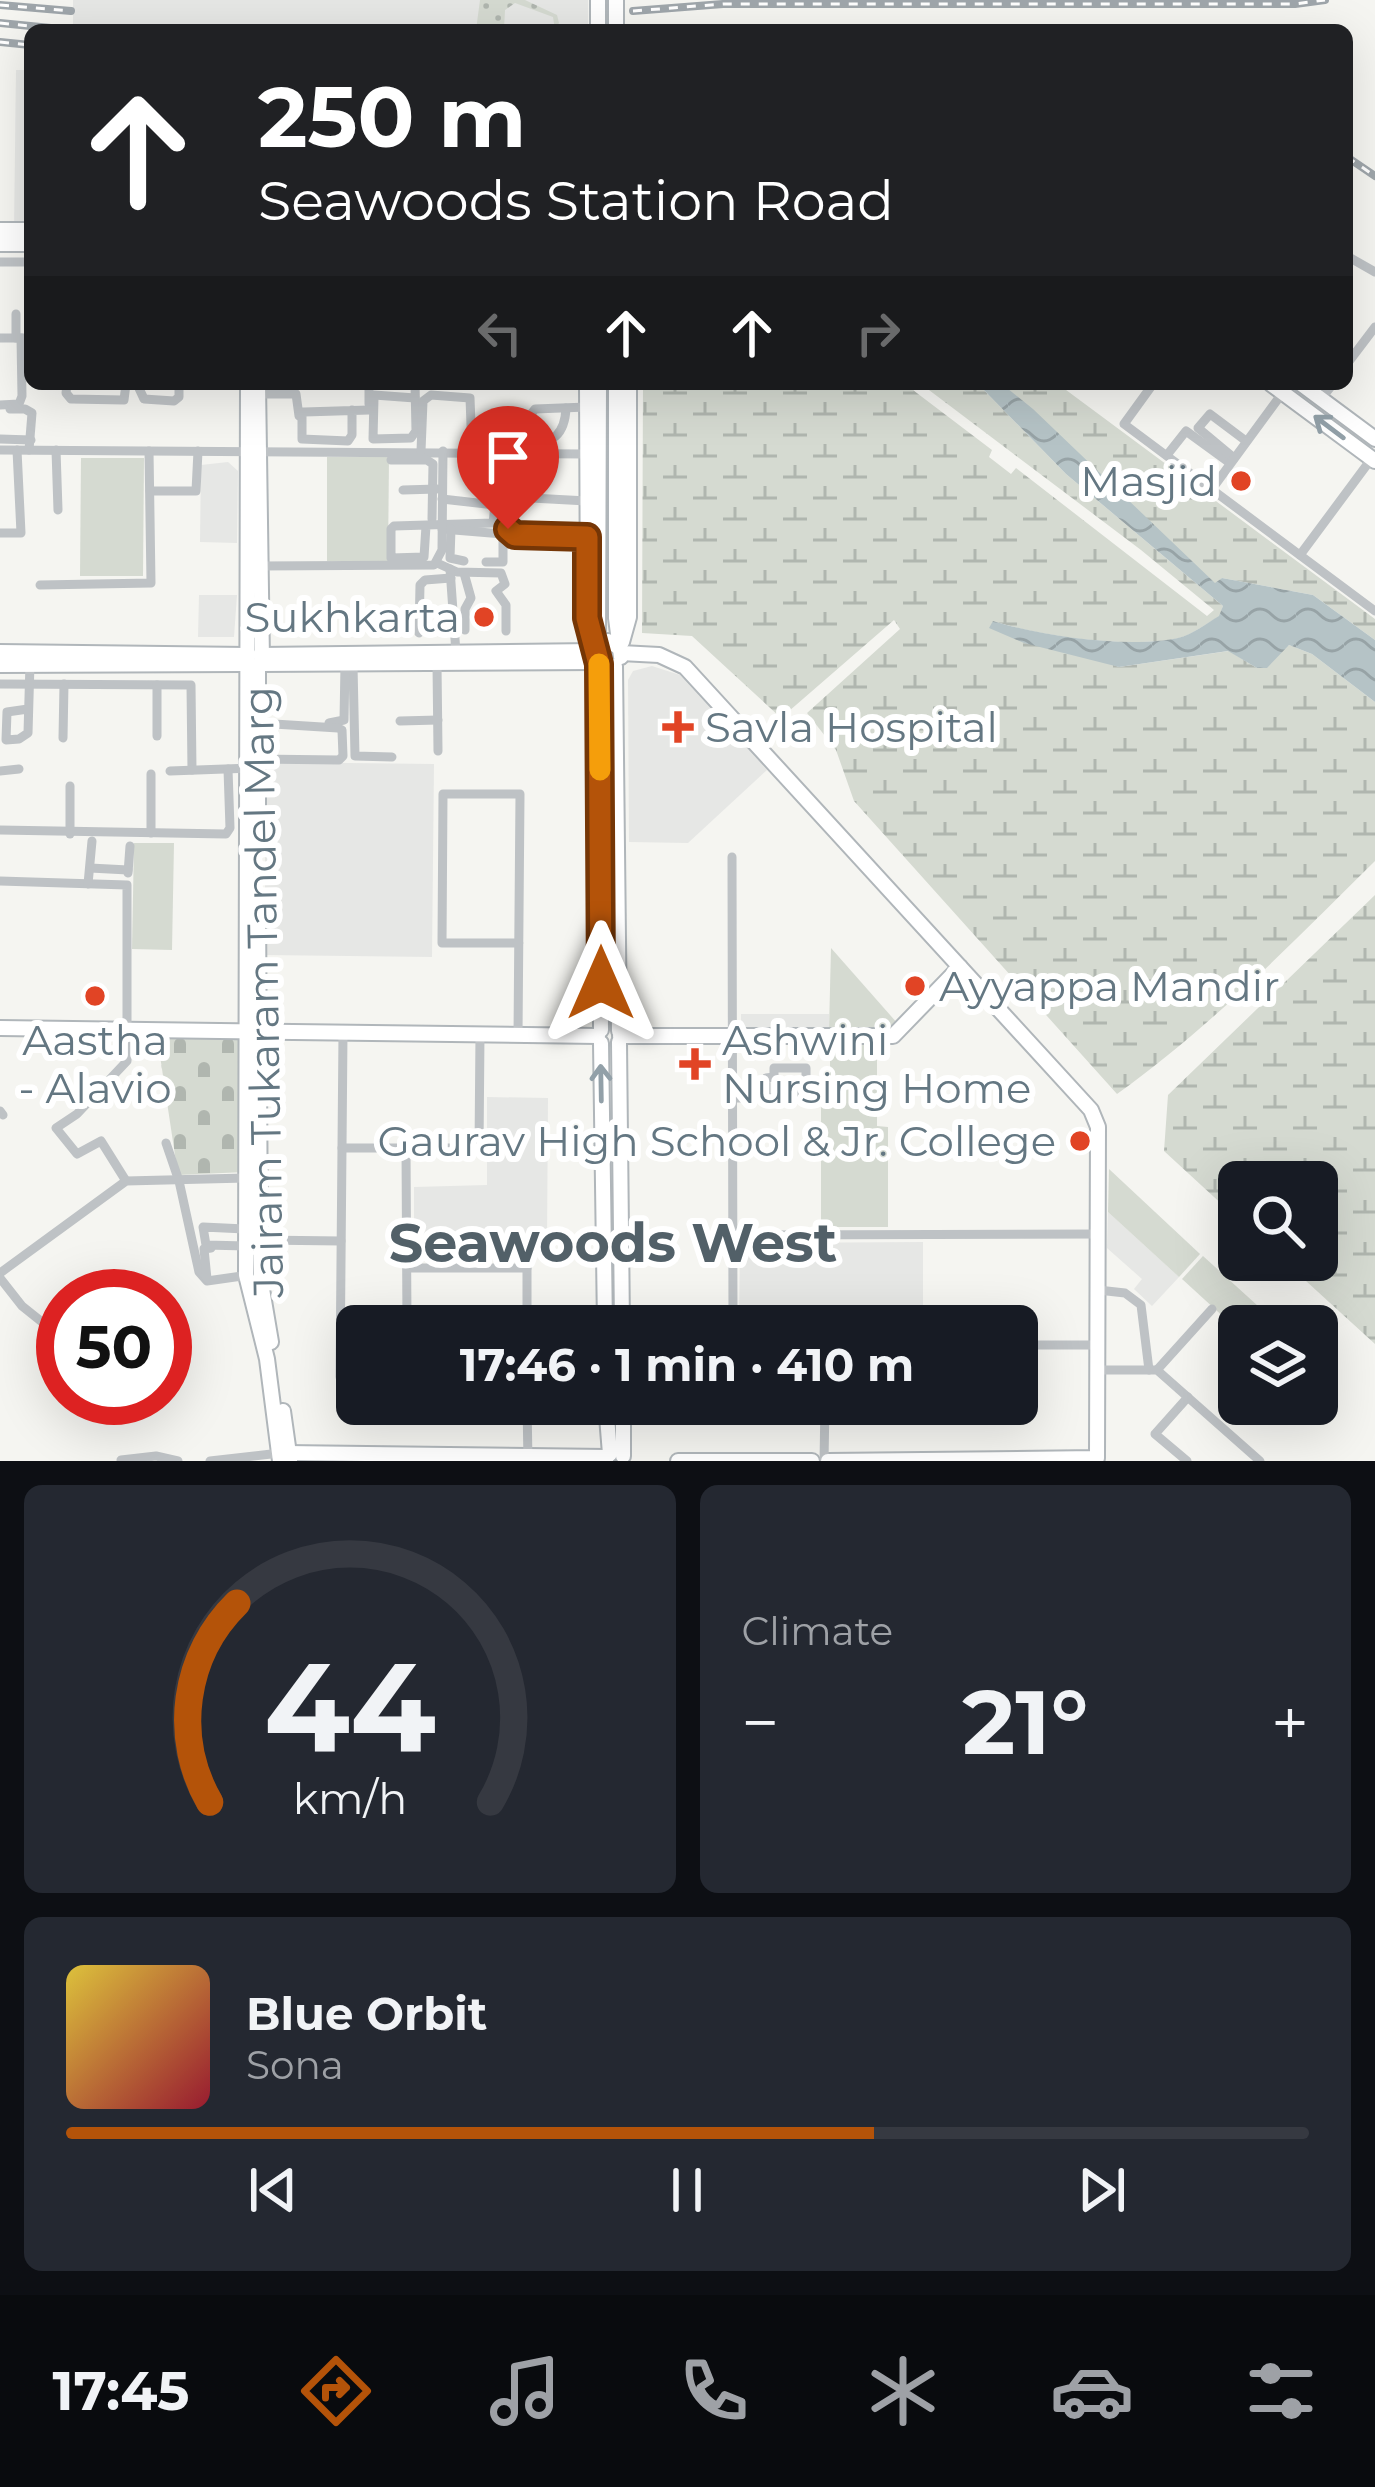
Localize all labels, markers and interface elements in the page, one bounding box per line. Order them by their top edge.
text: 250 m [258,66,526,168]
icon: ahead [60,72,216,228]
text: Seawoods Station Road [258,168,894,234]
icon: left [467,300,533,366]
icon: ahead [593,300,659,366]
icon: ahead [719,300,785,366]
icon: right [845,300,911,366]
pin [457,406,559,529]
one-way arrow [1313,415,1346,441]
icon: arrive [475,424,541,490]
place label: Masjid [1080,455,1217,507]
marker: Masjid [1228,468,1254,494]
place label: Sukhkarta [244,591,460,643]
marker: Sukhkarta [471,604,497,630]
street label: Jairam Tukaram Tandel Marg [232,686,294,1299]
place label: Savla Hospital [705,701,998,753]
marker: Savla Hospital [662,711,694,743]
position arrow [538,920,664,1046]
place label: Ayyappa Mandir [939,960,1280,1012]
marker: Ayyappa Mandir [902,973,928,999]
marker: Aastha - Alavio [82,983,108,1009]
place label: Aastha - Alavio [18,1014,172,1114]
place label: Ashwini Nursing Home [722,1014,1032,1114]
marker: Ashwini Nursing Home [679,1048,711,1080]
one-way arrow [590,1064,613,1103]
place label: Gaurav High School & Jr. College [377,1115,1056,1167]
marker: Gaurav High School & Jr. College [1067,1128,1093,1154]
map controls [1218,1161,1338,1425]
button: search [1218,1161,1338,1281]
district label: Seawoods West [389,1210,837,1276]
speed limit sign: 50 [36,1269,192,1425]
button: layers [1218,1305,1338,1425]
text: 17:46 · 1 min · 410 m [460,1337,914,1392]
text: Climate [742,1607,893,1655]
text: 44 [264,1630,436,1782]
text: 21° [962,1667,1088,1777]
text: − [742,1682,779,1763]
text: + [1271,1682,1309,1763]
text: km/h [293,1772,407,1825]
text: Blue Orbit [246,1986,487,2041]
text: Sona [246,2041,344,2089]
icon: previous [240,2157,306,2223]
icon: pause [654,2157,720,2223]
icon: next [1069,2157,1135,2223]
icon: directions [294,2349,378,2433]
icon: music [483,2349,567,2433]
icon: phone [672,2349,756,2433]
icon: climate [861,2349,945,2433]
icon: car [1050,2349,1134,2433]
icon: filters [1239,2349,1323,2433]
text: 17:45 [52,2358,189,2424]

